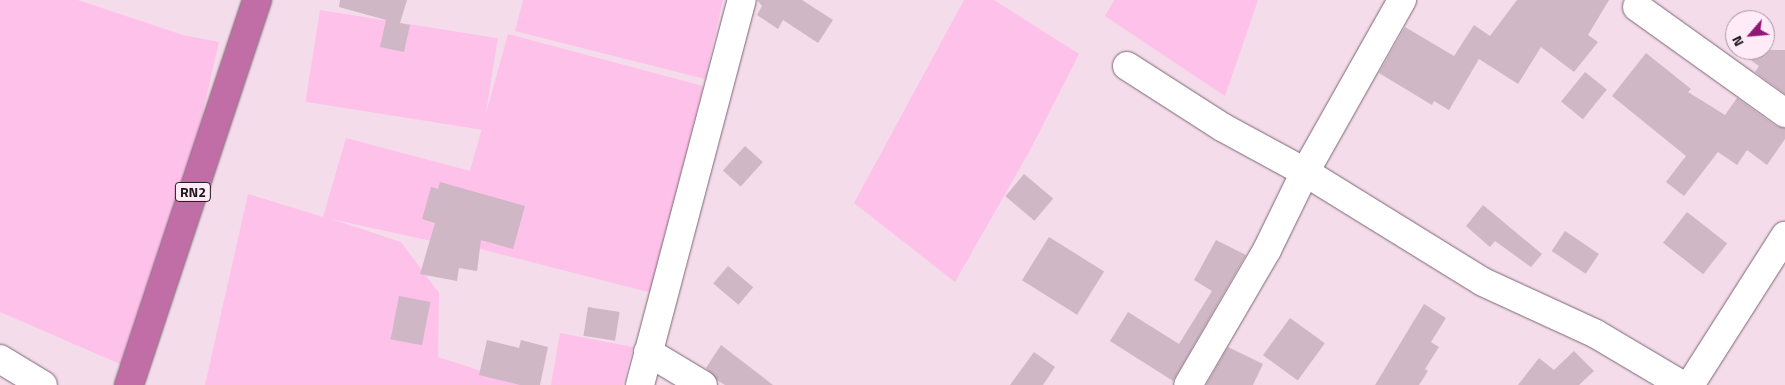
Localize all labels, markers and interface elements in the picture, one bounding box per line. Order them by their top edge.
north arrow [1725,10,1775,60]
text: N [1726,33,1749,51]
road number: RN2 [174,180,212,203]

